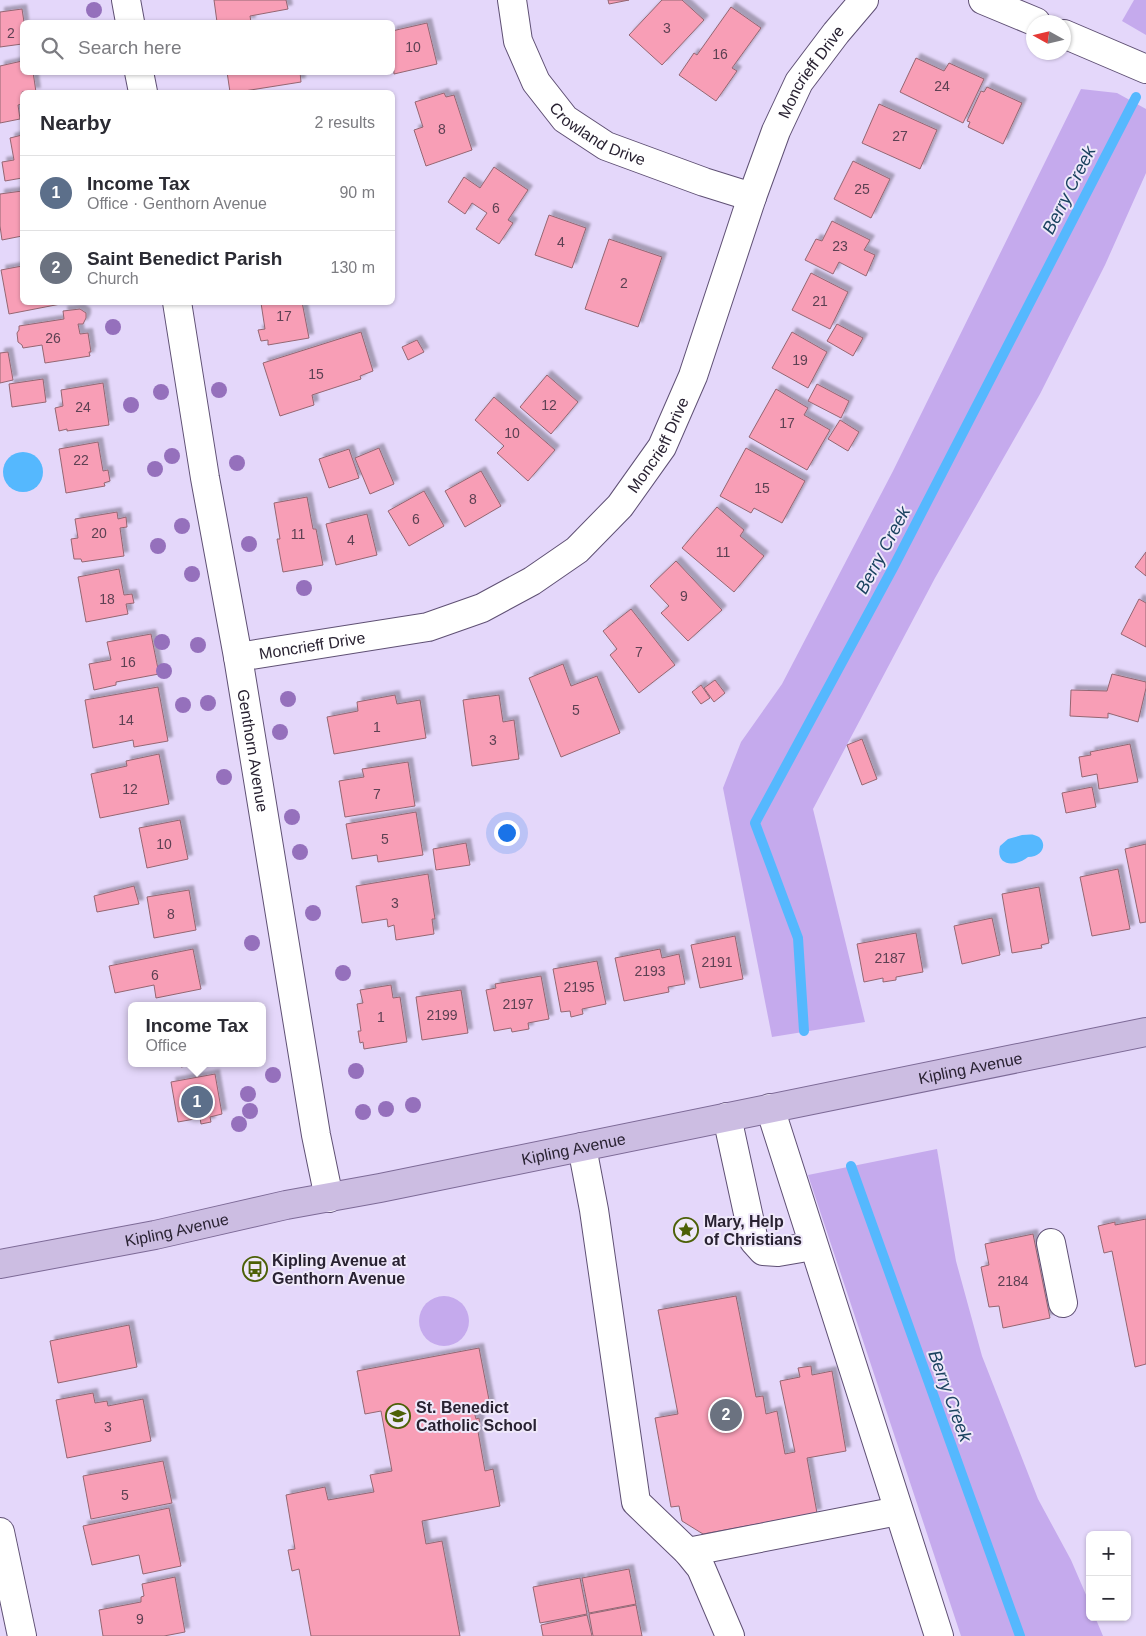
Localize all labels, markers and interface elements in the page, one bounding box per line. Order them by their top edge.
north arrow [1026,15,1071,60]
search box [20,20,395,75]
house number: 3 [663,20,671,36]
street label: Moncrieff Drive [775,22,847,121]
house number: 2 [7,25,15,41]
icon: search [38,34,66,62]
text: Search here [78,37,182,58]
house number: 10 [405,39,421,55]
house number: 16 [712,46,728,62]
house number: 24 [934,78,950,94]
street label: Crowland Drive [547,99,648,168]
text: Nearby [40,111,111,134]
text: 2 results [315,114,375,131]
house number: 8 [438,121,446,137]
house number: 27 [892,128,908,144]
water label: Berry Creek [1038,142,1100,237]
text: Income Tax [87,173,190,194]
house number: 25 [854,181,870,197]
text: 1 [52,184,60,201]
text: 90 m [339,184,375,201]
text: Office · Genthorn Avenue [87,195,267,212]
house number: 6 [492,200,500,216]
house number: 4 [557,234,565,250]
house number: 23 [832,238,848,254]
text: Saint Benedict Parish [87,248,282,269]
text: 2 [52,259,60,276]
text: 130 m [331,259,375,276]
text: Church [87,270,139,287]
house number: 2 [620,275,628,291]
house number: 21 [812,293,828,309]
house number: 17 [276,308,292,324]
house number: 26 [45,330,61,346]
house number: 19 [792,352,808,368]
house number: 15 [308,366,324,382]
street label: Moncrieff Drive [624,394,691,496]
house number: 12 [541,397,557,413]
house number: 24 [75,399,91,415]
house number: 17 [779,415,795,431]
house number: 10 [504,425,520,441]
house number: 22 [73,452,89,468]
house number: 15 [754,480,770,496]
house number: 8 [469,491,477,507]
water label: Berry Creek [852,502,915,597]
house number: 6 [412,511,420,527]
house number: 20 [91,525,107,541]
house number: 11 [291,526,305,542]
house number: 4 [347,532,355,548]
house number: 11 [716,544,730,560]
house number: 9 [680,588,688,604]
house number: 18 [99,591,115,607]
street label: Moncrieff Drive [258,629,367,662]
house number: 7 [635,644,643,660]
house number: 16 [120,654,136,670]
street label: Genthorn Avenue [235,688,272,813]
house number: 5 [572,702,580,718]
house number: 14 [118,712,134,728]
house number: 1 [373,719,381,735]
house number: 3 [489,732,497,748]
house number: 12 [122,781,138,797]
house number: 7 [373,786,381,802]
your location [494,820,520,846]
house number: 5 [381,831,389,847]
house number: 10 [156,836,172,852]
house number: 3 [391,895,399,911]
house number: 8 [167,906,175,922]
house number: 2187 [874,950,906,966]
house number: 2191 [701,954,733,970]
house number: 2193 [634,963,666,979]
house number: 6 [151,967,159,983]
house number: 2195 [563,979,595,995]
house number: 2197 [502,996,534,1012]
popup [128,1002,266,1067]
house number: 2199 [426,1007,458,1023]
house number: 1 [377,1009,385,1025]
text: Income Tax [145,1015,249,1036]
text: Office [145,1037,187,1054]
street label: Kipling Avenue [917,1049,1024,1087]
pin: 1 [181,1083,213,1121]
street label: Kipling Avenue [520,1130,627,1167]
street label: Kipling Avenue [123,1210,230,1249]
place label: Mary, Help of Christians [704,1213,802,1248]
place icon: Mary, Help of Christians [673,1217,699,1243]
place label: Kipling Avenue at Genthorn Avenue [272,1252,407,1287]
bus stop icon: Kipling Avenue at Genthorn Avenue [242,1256,268,1282]
house number: 2184 [997,1273,1029,1289]
water label: Berry Creek [924,1347,976,1445]
pin: 2 [710,1396,742,1434]
place label: St. Benedict Catholic School [416,1399,537,1434]
school or university icon: St. Benedict Catholic School [385,1403,411,1429]
house number: 3 [104,1419,112,1435]
house number: 5 [121,1487,129,1503]
map controls [1086,1531,1131,1621]
button: + [1086,1531,1131,1576]
button: − [1086,1576,1131,1621]
house number: 9 [136,1611,144,1627]

